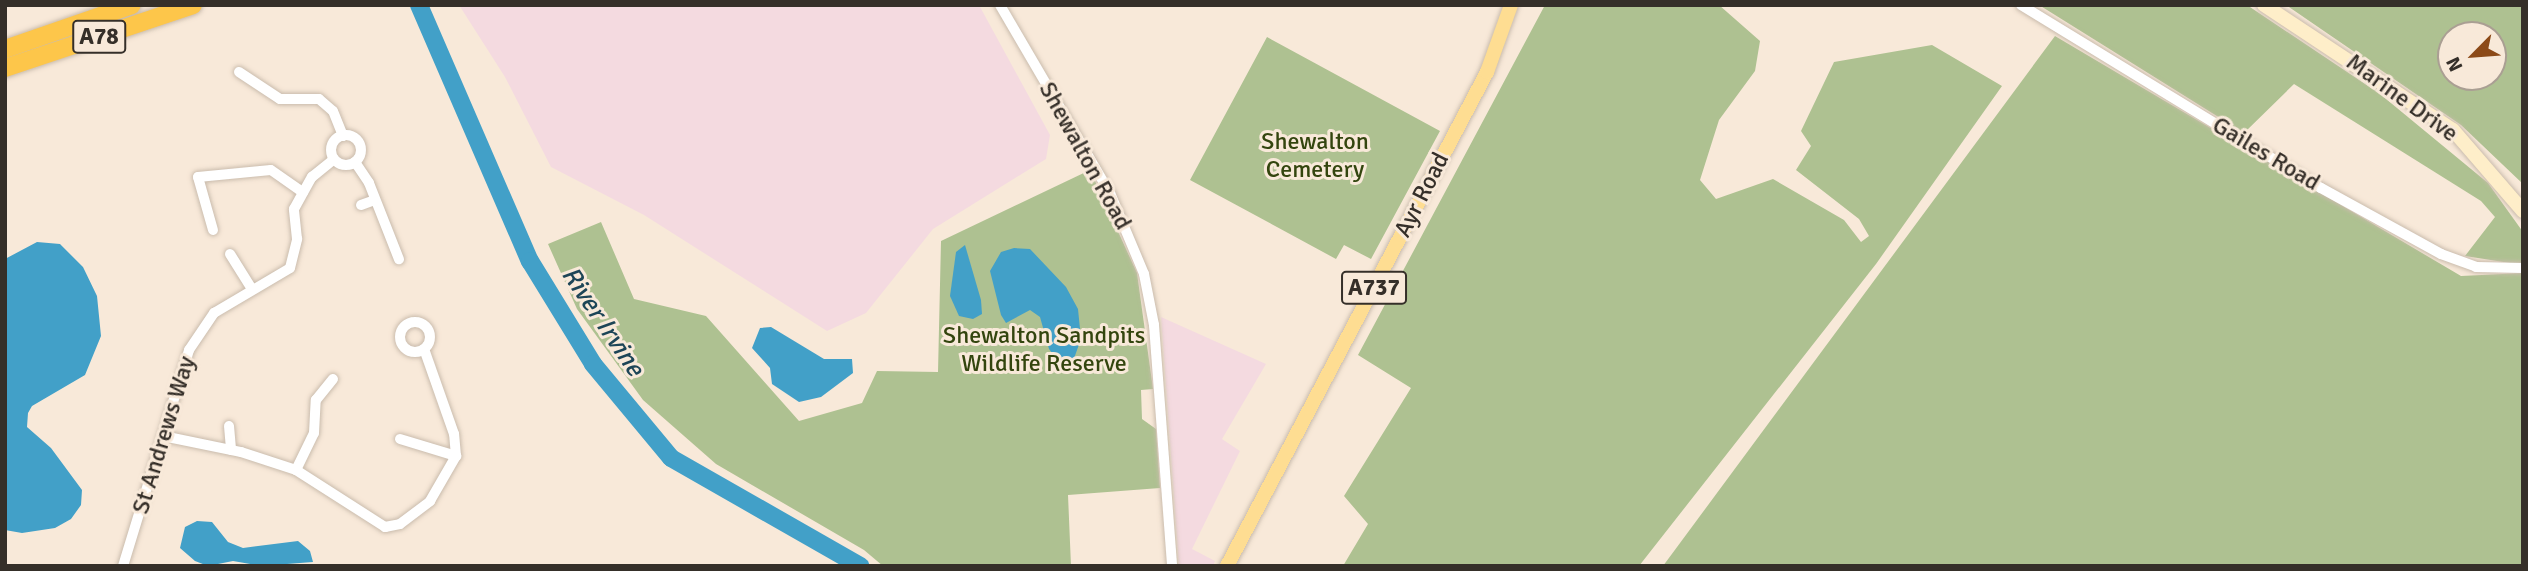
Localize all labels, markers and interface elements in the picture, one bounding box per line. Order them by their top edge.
road number: A78 [71,18,127,56]
north arrow [2437,21,2507,91]
street label: Marine Drive [2340,48,2464,148]
text: N [2441,53,2468,75]
street label: Shewalton Road [1033,77,1137,235]
street label: Gailes Road [2207,111,2325,197]
park label: Shewalton Cemetery [1261,128,1369,184]
street label: Ayr Road [1389,148,1455,242]
water label: River Irvine [554,261,650,383]
road number: A737 [1341,268,1407,308]
park label: Shewalton Sandpits Wildlife Reserve [943,322,1145,378]
street label: St Andrews Way [126,353,202,517]

